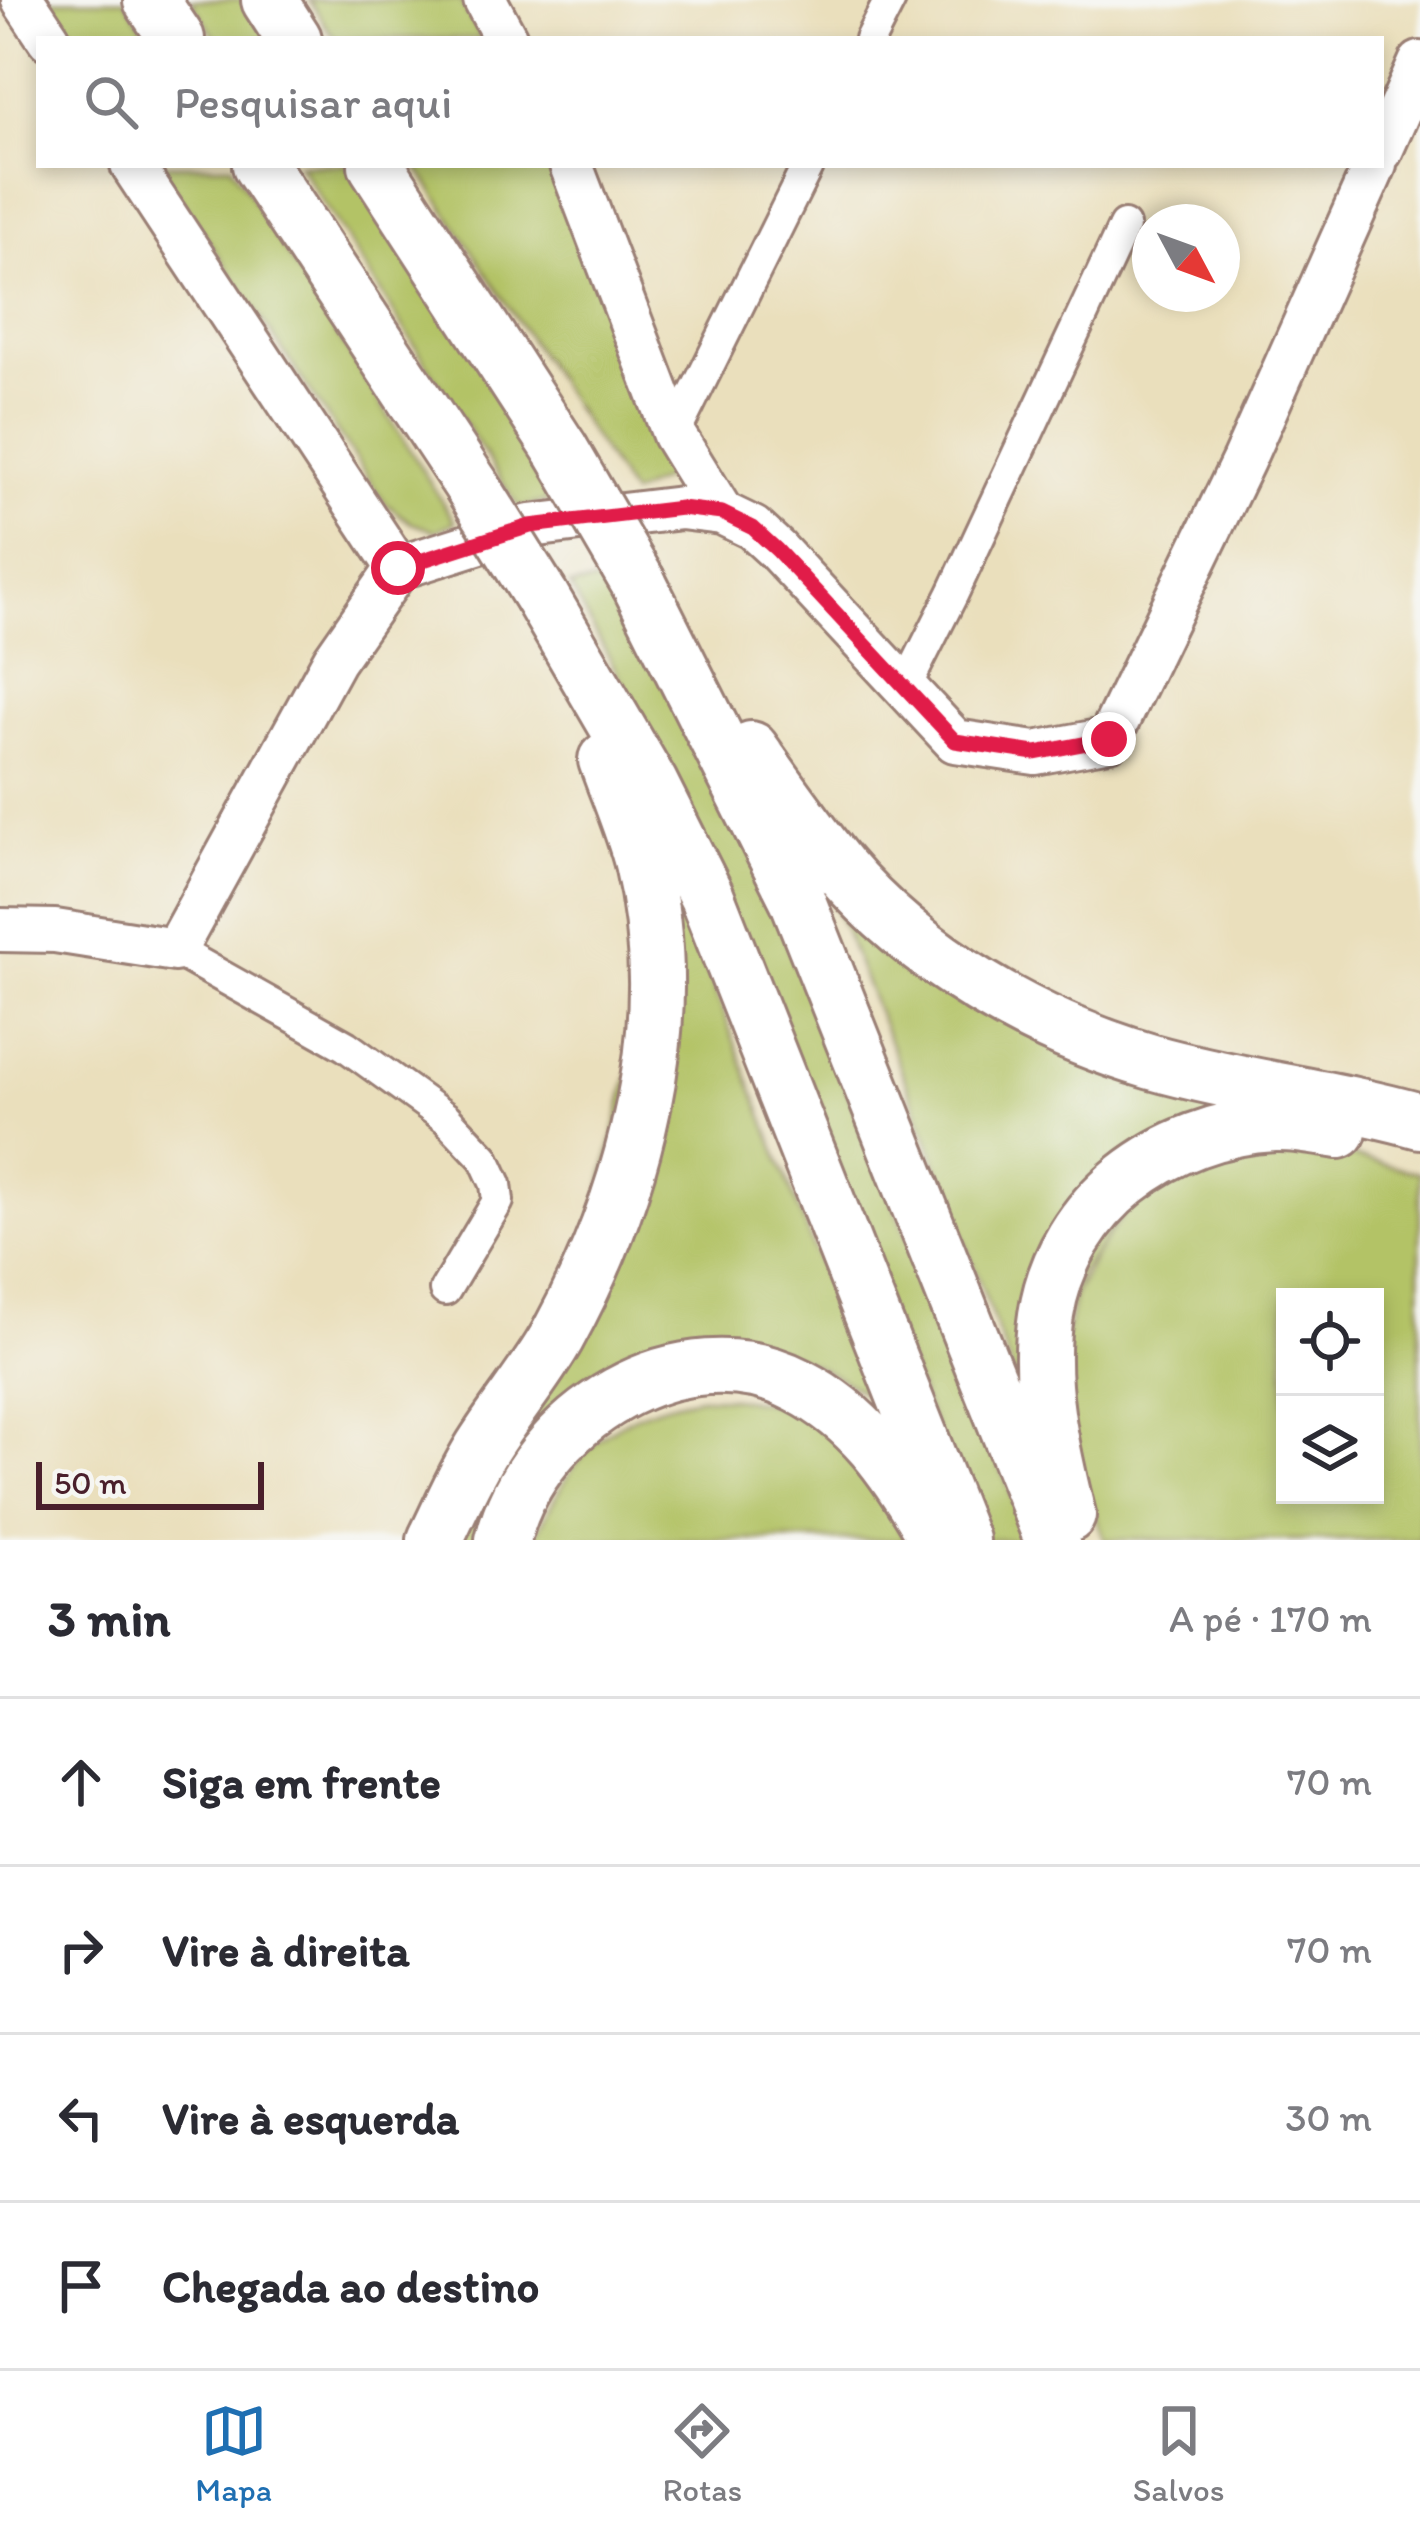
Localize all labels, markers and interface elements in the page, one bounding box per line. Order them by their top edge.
search box [36,36,1384,168]
icon: search [78,69,144,135]
text: Pesquisar aqui [174,75,452,129]
north arrow [1132,204,1240,312]
route start [371,541,425,595]
route end [1082,712,1136,766]
map controls [1276,1288,1384,1504]
button: locate [1276,1288,1384,1396]
button: layers [1276,1396,1384,1504]
scale bar [36,1456,264,1509]
text: 50 m [54,1463,127,1502]
text: 3 min [48,1588,170,1649]
text: A pé · 170 m [1169,1595,1372,1642]
icon: ahead [48,1749,114,1815]
text: Siga em frente [162,1755,441,1809]
text: 70 m [1287,1758,1372,1805]
icon: right [48,1917,114,1983]
text: Vire à direita [162,1923,410,1977]
text: 70 m [1287,1926,1372,1973]
icon: left [48,2085,114,2151]
text: Vire à esquerda [162,2091,459,2145]
text: 30 m [1285,2094,1372,2141]
icon: arrive [48,2253,114,2319]
text: Chegada ao destino [162,2259,539,2313]
tab: Mapa [195,2398,272,2509]
tab: Rotas [663,2398,742,2509]
tab: Salvos [1133,2398,1225,2509]

